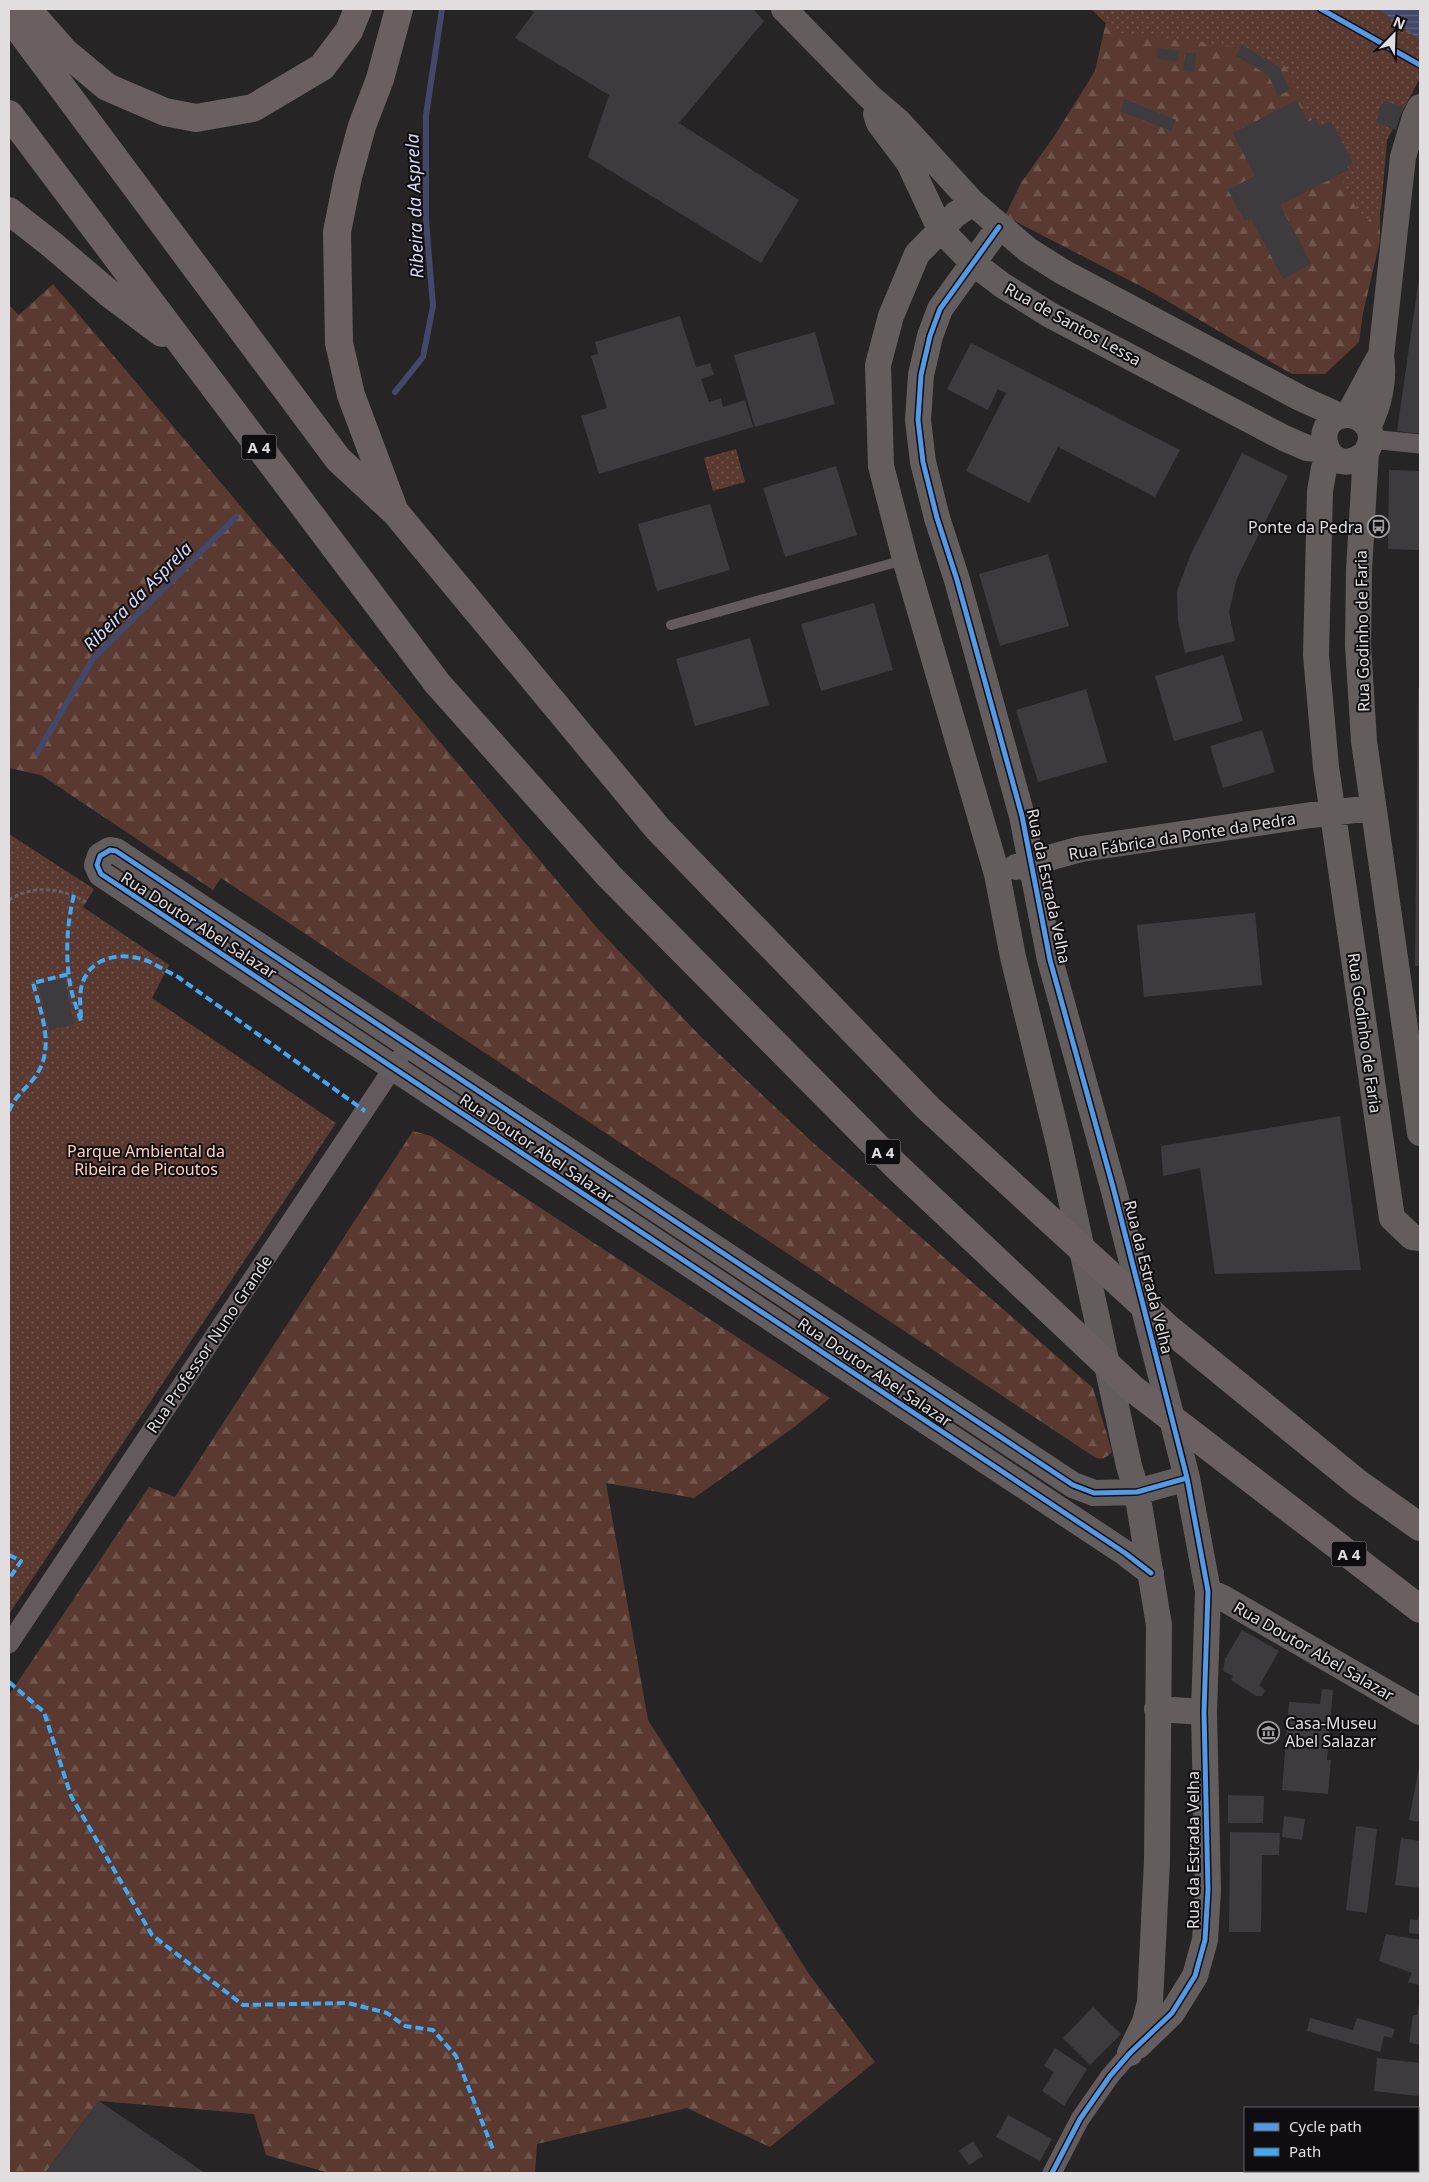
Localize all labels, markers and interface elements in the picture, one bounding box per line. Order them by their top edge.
north arrow [1369,10,1419,60]
text: N [1390,12,1408,34]
water label: Ribeira da Asprela [399,133,429,279]
street label: Rua de Santos Lessa [1001,277,1145,371]
road number: A 4 [242,434,276,460]
bus stop icon: Ponte da Pedra [1367,515,1391,539]
place label: Ponte da Pedra [1248,516,1363,538]
water label: Ribeira da Asprela [77,536,197,656]
street label: Rua Godinho de Faria [1350,550,1374,712]
street label: Rua da Estrada Velha [1022,807,1076,965]
street label: Rua Fábrica da Ponte da Pedra [1067,807,1297,865]
street label: Rua Doutor Abel Salazar [117,866,282,984]
street label: Rua Godinho de Faria [1343,951,1387,1115]
street label: Rua Doutor Abel Salazar [455,1088,619,1208]
park label: Parque Ambiental da Ribeira de Picoutos [67,1140,225,1180]
road number: A 4 [866,1140,900,1164]
street label: Rua da Estrada Velha [1119,1198,1179,1356]
street label: Rua Professor Nuno Grande [141,1251,277,1437]
street label: Rua Doutor Abel Salazar [793,1312,957,1432]
road number: A 4 [1332,1542,1366,1566]
street label: Rua Doutor Abel Salazar [1230,1596,1399,1706]
place label: Casa-Museu Abel Salazar [1285,1712,1377,1752]
museum icon: Casa-Museu Abel Salazar [1257,1720,1281,1744]
street label: Rua da Estrada Velha [1182,1771,1204,1929]
legend [1244,2107,1419,2172]
text: Cycle path [1289,2116,1362,2136]
text: Path [1289,2141,1321,2161]

